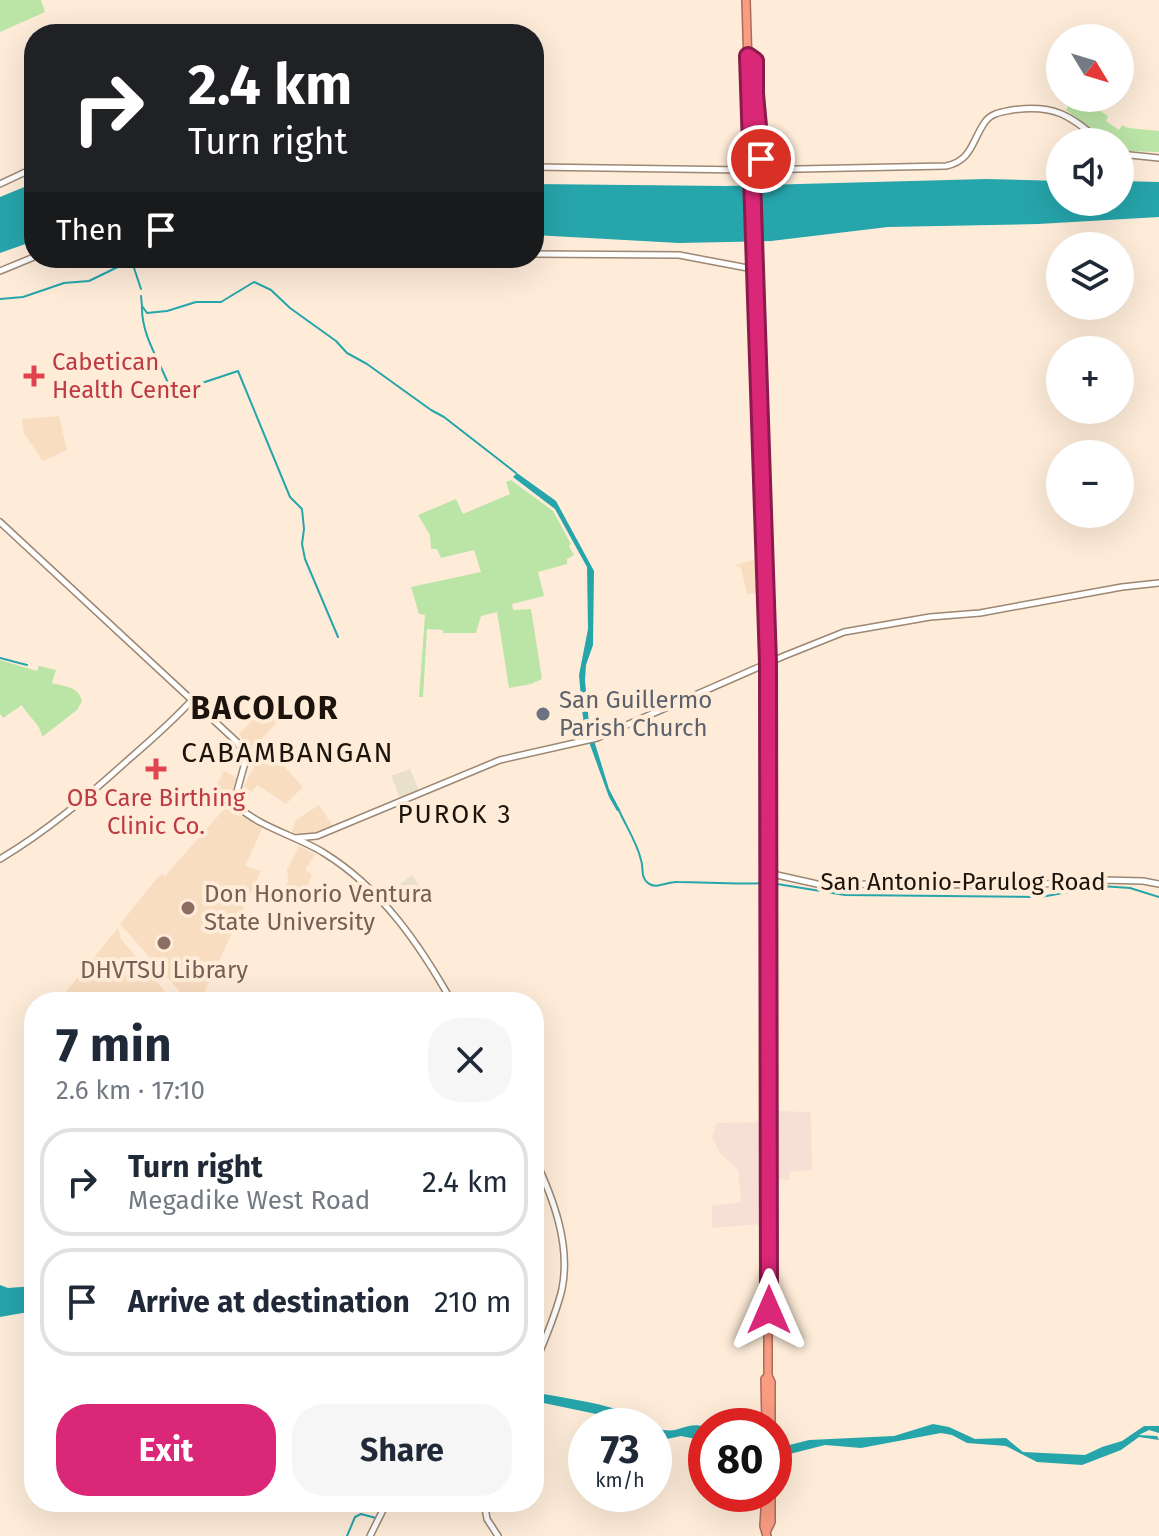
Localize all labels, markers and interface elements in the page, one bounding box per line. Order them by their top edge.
north arrow [1046,24,1134,112]
map controls [1046,24,1134,528]
text: 2.4 km [188,52,352,119]
icon: right [56,56,160,160]
text: Turn right [188,120,348,164]
pin [727,125,795,193]
button: sound [1046,128,1134,216]
icon: arrive [739,137,783,181]
icon: arrive [139,208,183,252]
text: Then [56,212,123,248]
button: layers [1046,232,1134,320]
button: + [1046,336,1134,424]
place label: Cabetican Health Center [52,348,202,404]
marker: Cabetican Health Center [23,365,45,387]
button: − [1046,440,1134,528]
place label: San Guillermo Parish Church [559,686,712,742]
district label: BACOLOR [191,689,339,727]
marker: San Guillermo Parish Church [534,705,552,723]
district label: CABAMBANGAN [181,736,395,769]
marker: OB Care Birthing Clinic Co. [145,758,167,780]
place label: OB Care Birthing Clinic Co. [67,784,246,840]
district label: PUROK 3 [398,799,512,830]
street label: San Antonio-Parulog Road [820,868,1106,896]
place label: Don Honorio Ventura State University [204,880,433,936]
marker: Don Honorio Ventura State University [179,899,197,917]
marker: DHVTSU Library [155,934,173,952]
place label: DHVTSU Library [80,956,248,984]
text: 7 min [56,1016,172,1074]
button: close [428,1018,512,1102]
text: 2.6 km · 17:10 [56,1075,205,1106]
text: Turn right [128,1149,263,1185]
icon: right [60,1160,104,1204]
text: 2.4 km [422,1164,508,1200]
text: Megadike West Road [128,1185,370,1216]
position arrow [727,1268,811,1352]
icon: arrive [60,1280,104,1324]
text: Arrive at destination [128,1284,410,1320]
text: 210 m [434,1284,511,1320]
button: Exit [56,1404,276,1496]
button: Share [292,1404,512,1496]
speed limit sign: 80 [688,1408,792,1512]
text: 73 [600,1426,640,1474]
text: km/h [595,1468,645,1492]

